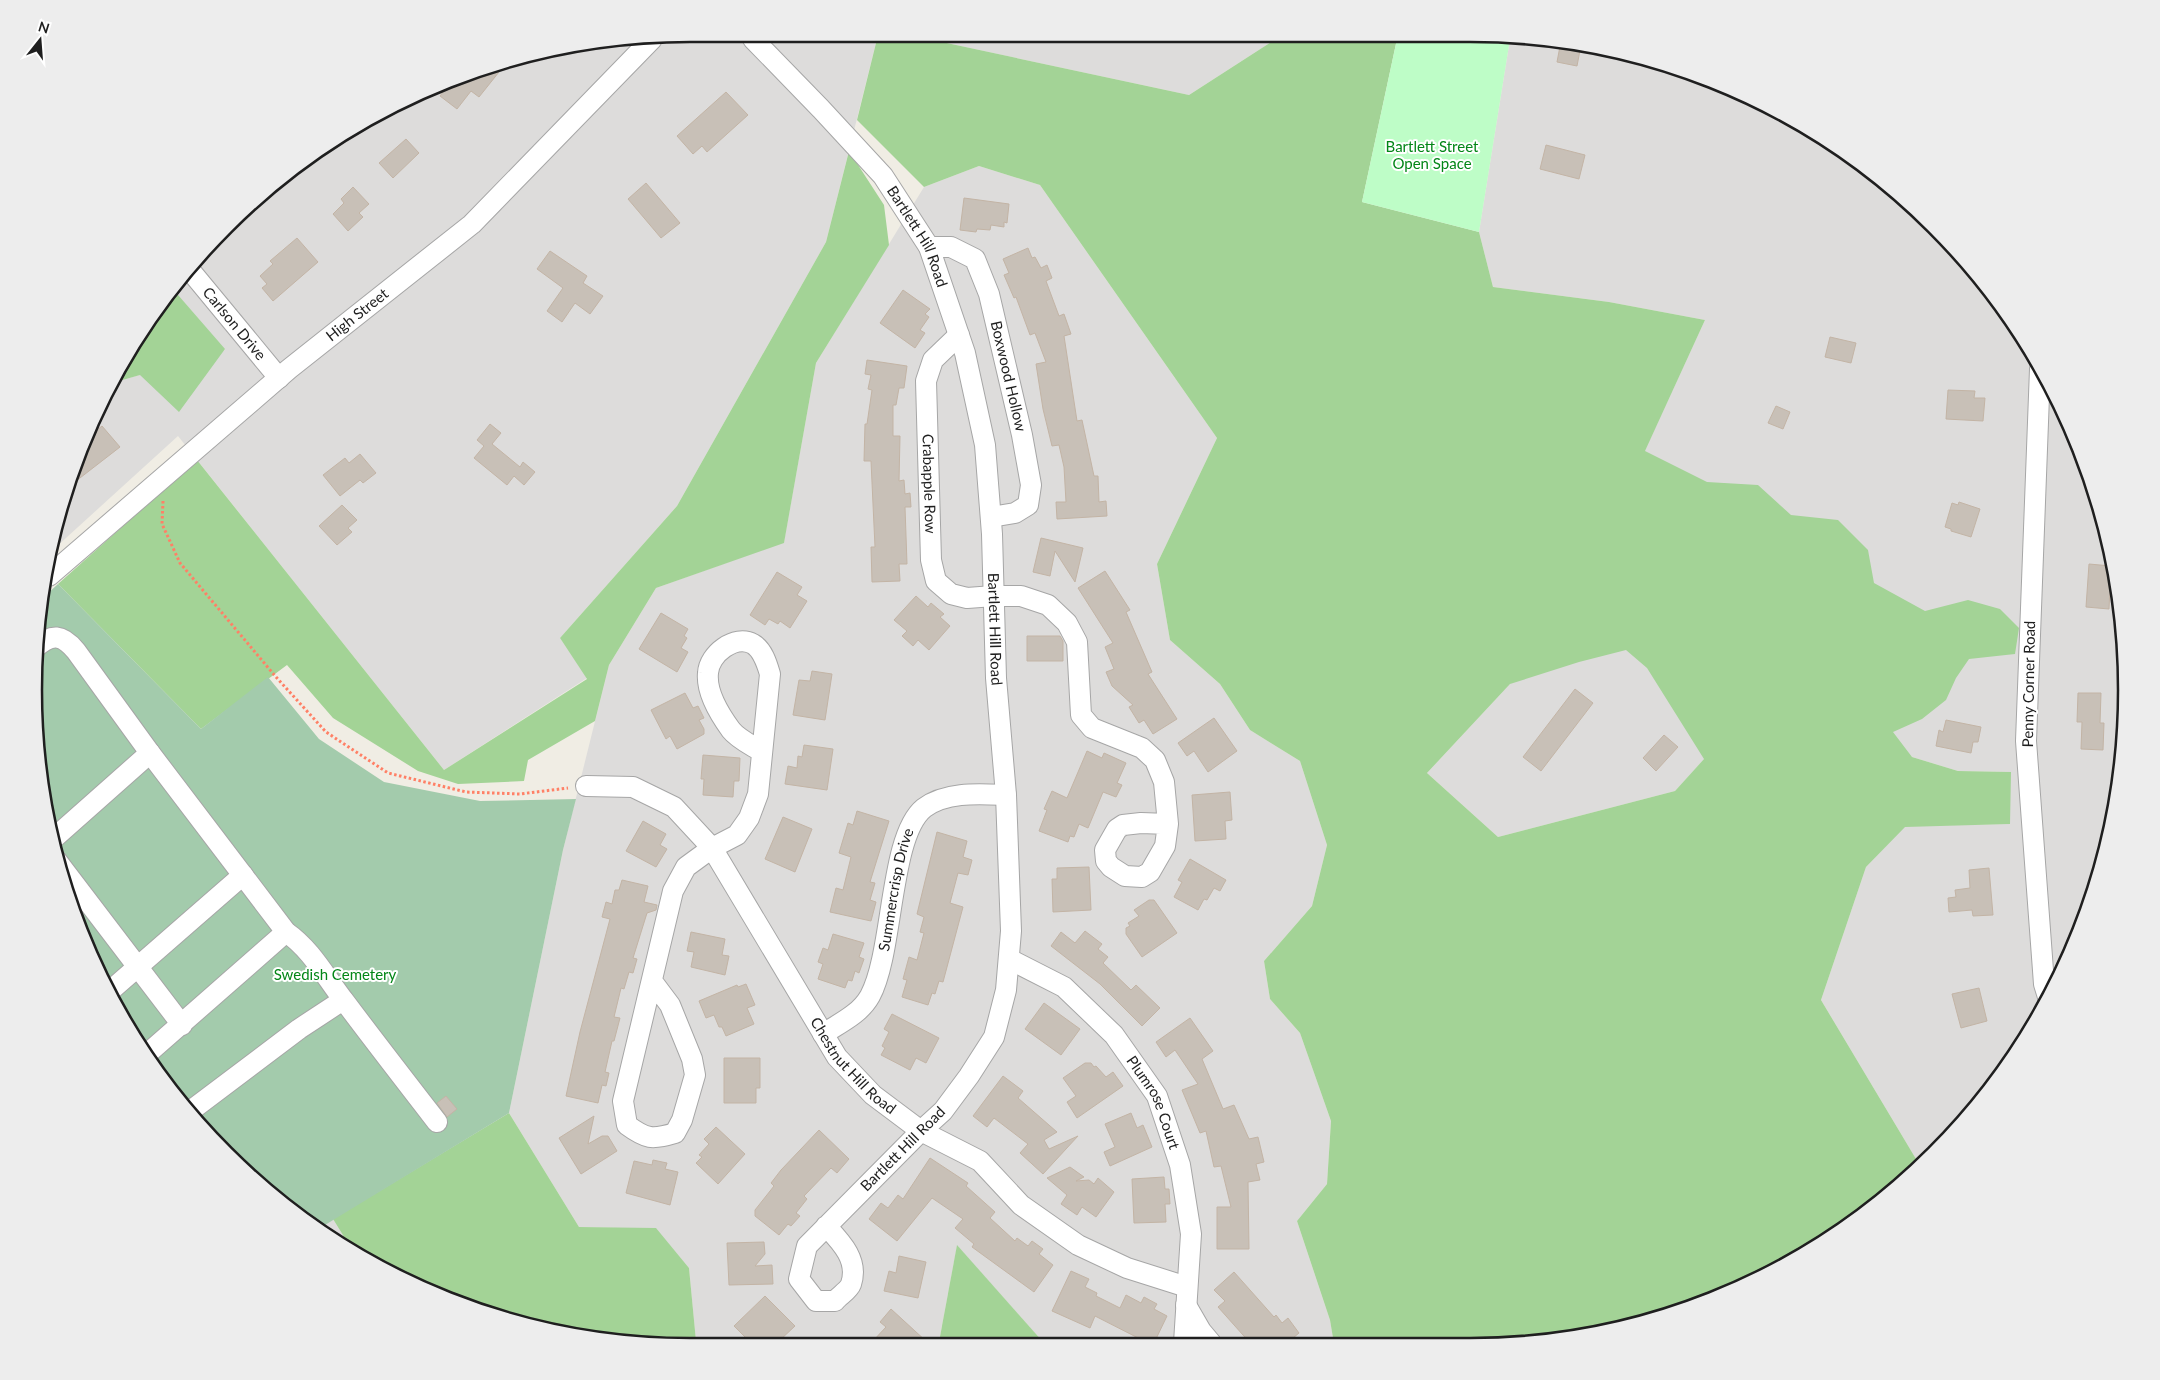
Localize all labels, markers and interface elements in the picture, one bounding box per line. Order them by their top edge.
north arrow [15,15,65,65]
text: N [36,17,52,37]
park label: Bartlett Street Open Space [1386,137,1479,172]
street label: Bartlett Hill Road [884,182,952,289]
street label: Carlson Drive [200,283,270,363]
street label: High Street [322,284,392,344]
street label: Boxwood Hollow [988,319,1031,433]
street label: Crabapple Row [919,434,940,534]
street label: Bartlett Hill Road [985,573,1007,686]
street label: Penny Corner Road [2018,620,2038,747]
street label: Summercrisp Drive [874,825,917,952]
park label: Swedish Cemetery [274,965,397,983]
street label: Chestnut Hill Road [807,1013,900,1117]
street label: Plumrose Court [1123,1052,1184,1152]
street label: Bartlett Hill Road [856,1102,948,1194]

